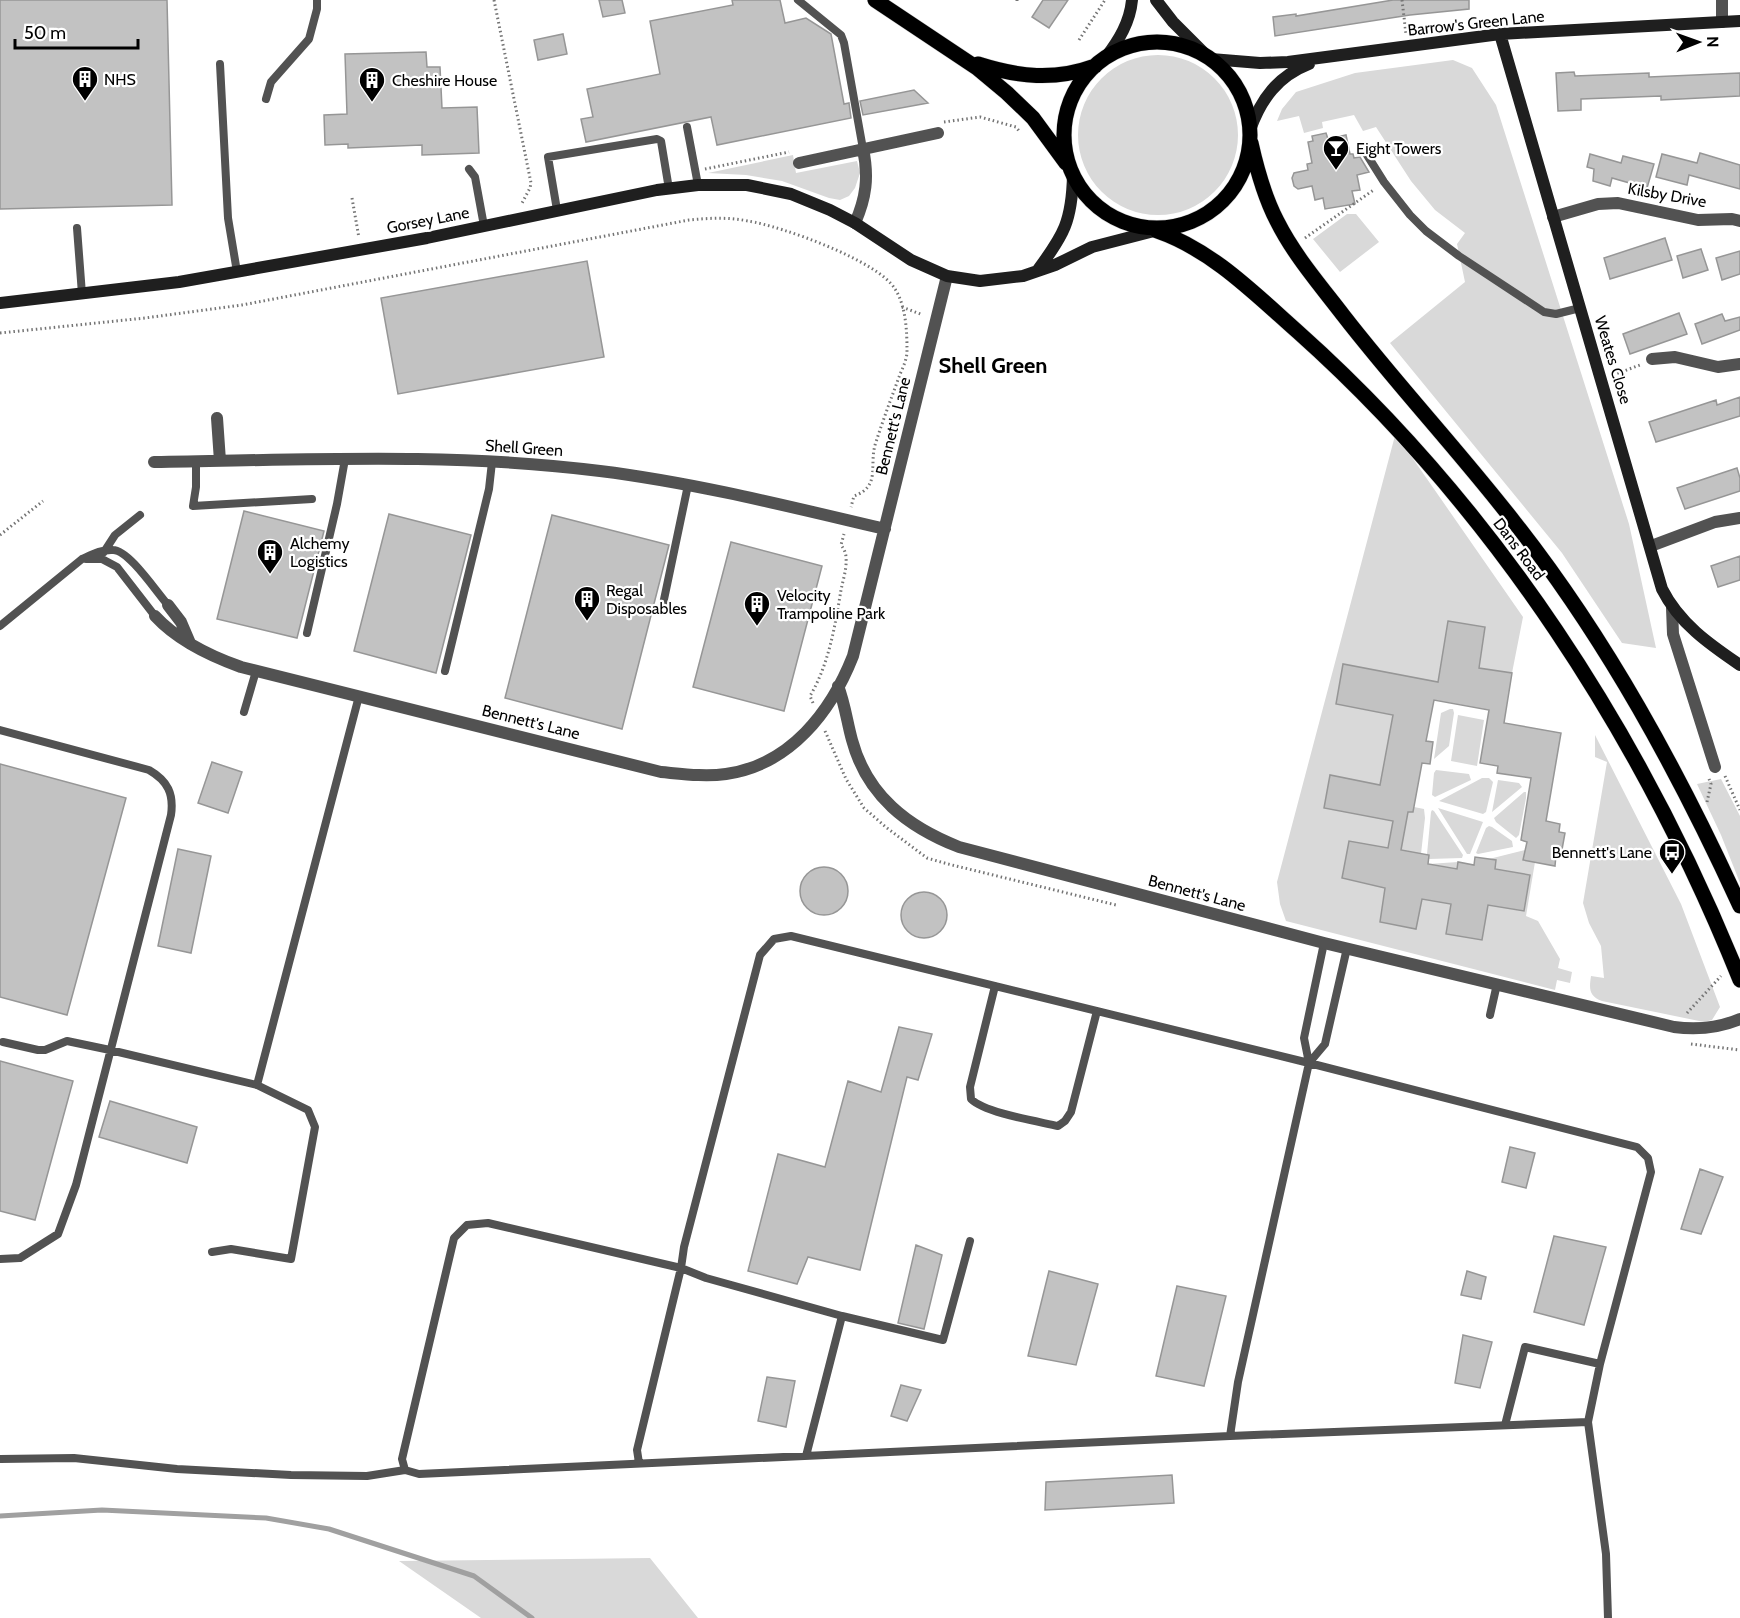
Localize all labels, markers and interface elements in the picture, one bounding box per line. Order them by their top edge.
street label: Barrow's Green Lane [1407,6,1545,40]
scale bar [15,12,138,50]
north arrow [1668,12,1728,72]
text: 50 m [24,22,66,44]
text: N [1703,36,1722,48]
building icon: NHS [70,64,100,102]
building icon: Cheshire House [357,65,387,103]
place label: NHS [104,70,136,89]
place label: Cheshire House [392,71,497,90]
bar icon: Eight Towers [1321,133,1351,171]
place label: Eight Towers [1356,139,1442,158]
street label: Kilsby Drive [1626,179,1708,211]
street label: Gorsey Lane [385,203,471,237]
street label: Weates Close [1591,314,1635,406]
district label: Shell Green [939,352,1047,379]
street label: Bennett's Lane [872,375,914,477]
street label: Shell Green [484,436,564,460]
street label: Dans Road [1489,514,1549,584]
place label: Alchemy Logistics [290,534,349,571]
building icon: Alchemy Logistics [255,537,285,575]
place label: Regal Disposables [606,581,687,618]
building icon: Regal Disposables [572,584,602,622]
place label: Velocity Trampoline Park [777,586,886,623]
building icon: Velocity Trampoline Park [742,589,772,627]
street label: Bennett's Lane [480,701,582,743]
bus stop icon: Bennett's Lane [1657,837,1687,875]
place label: Bennett's Lane [1552,843,1652,862]
street label: Bennett's Lane [1146,871,1248,915]

